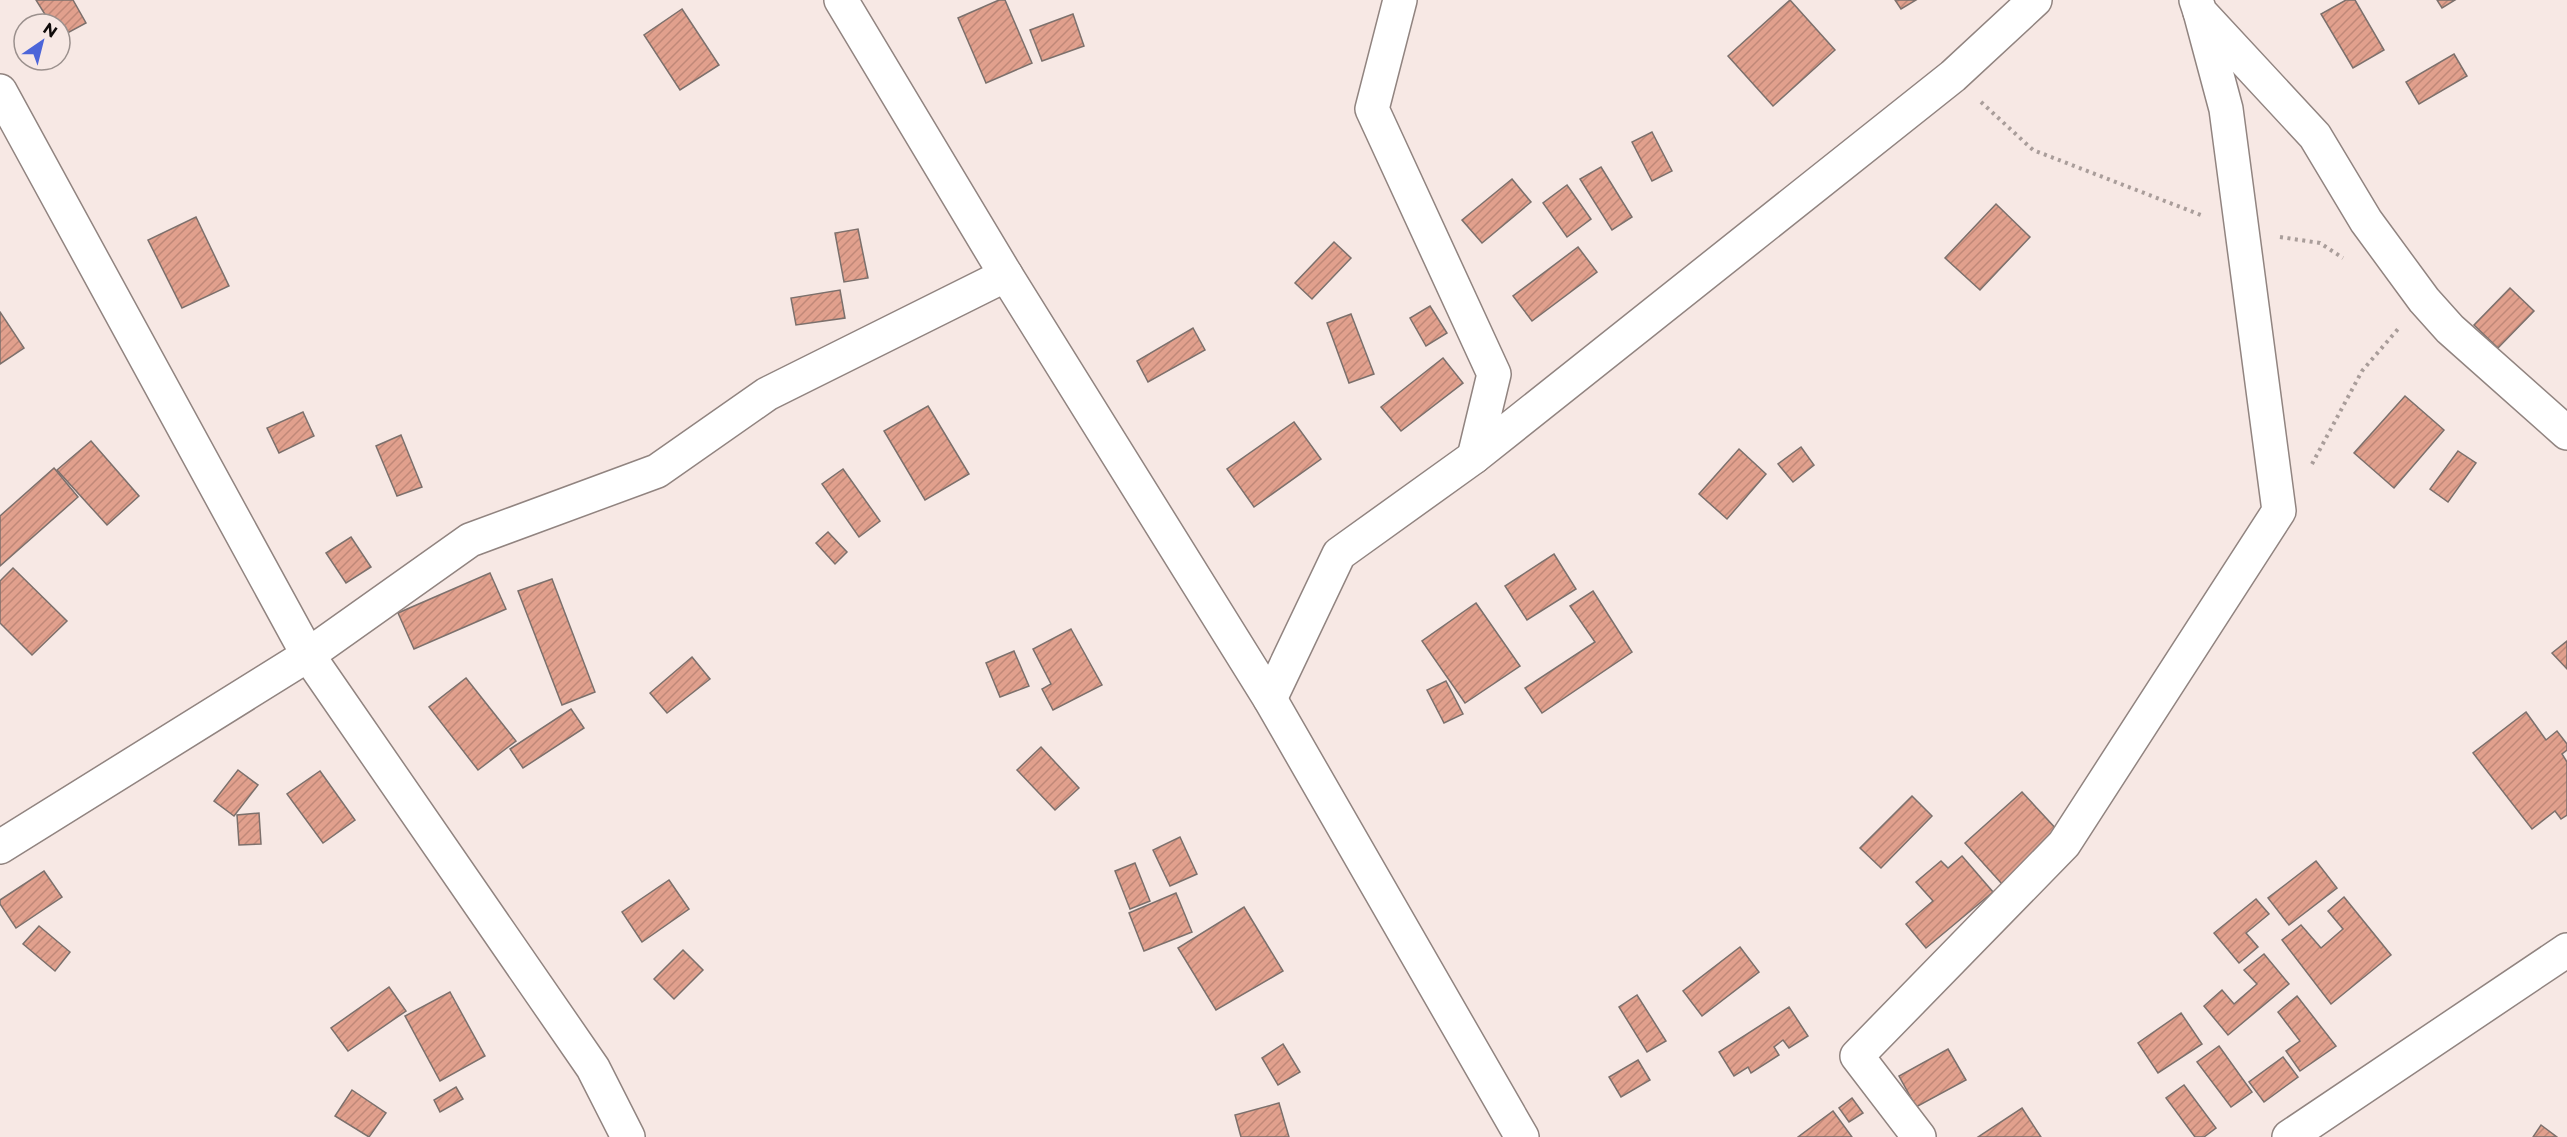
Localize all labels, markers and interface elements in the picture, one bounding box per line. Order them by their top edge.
north arrow [12,12,72,72]
text: N [40,19,61,42]

